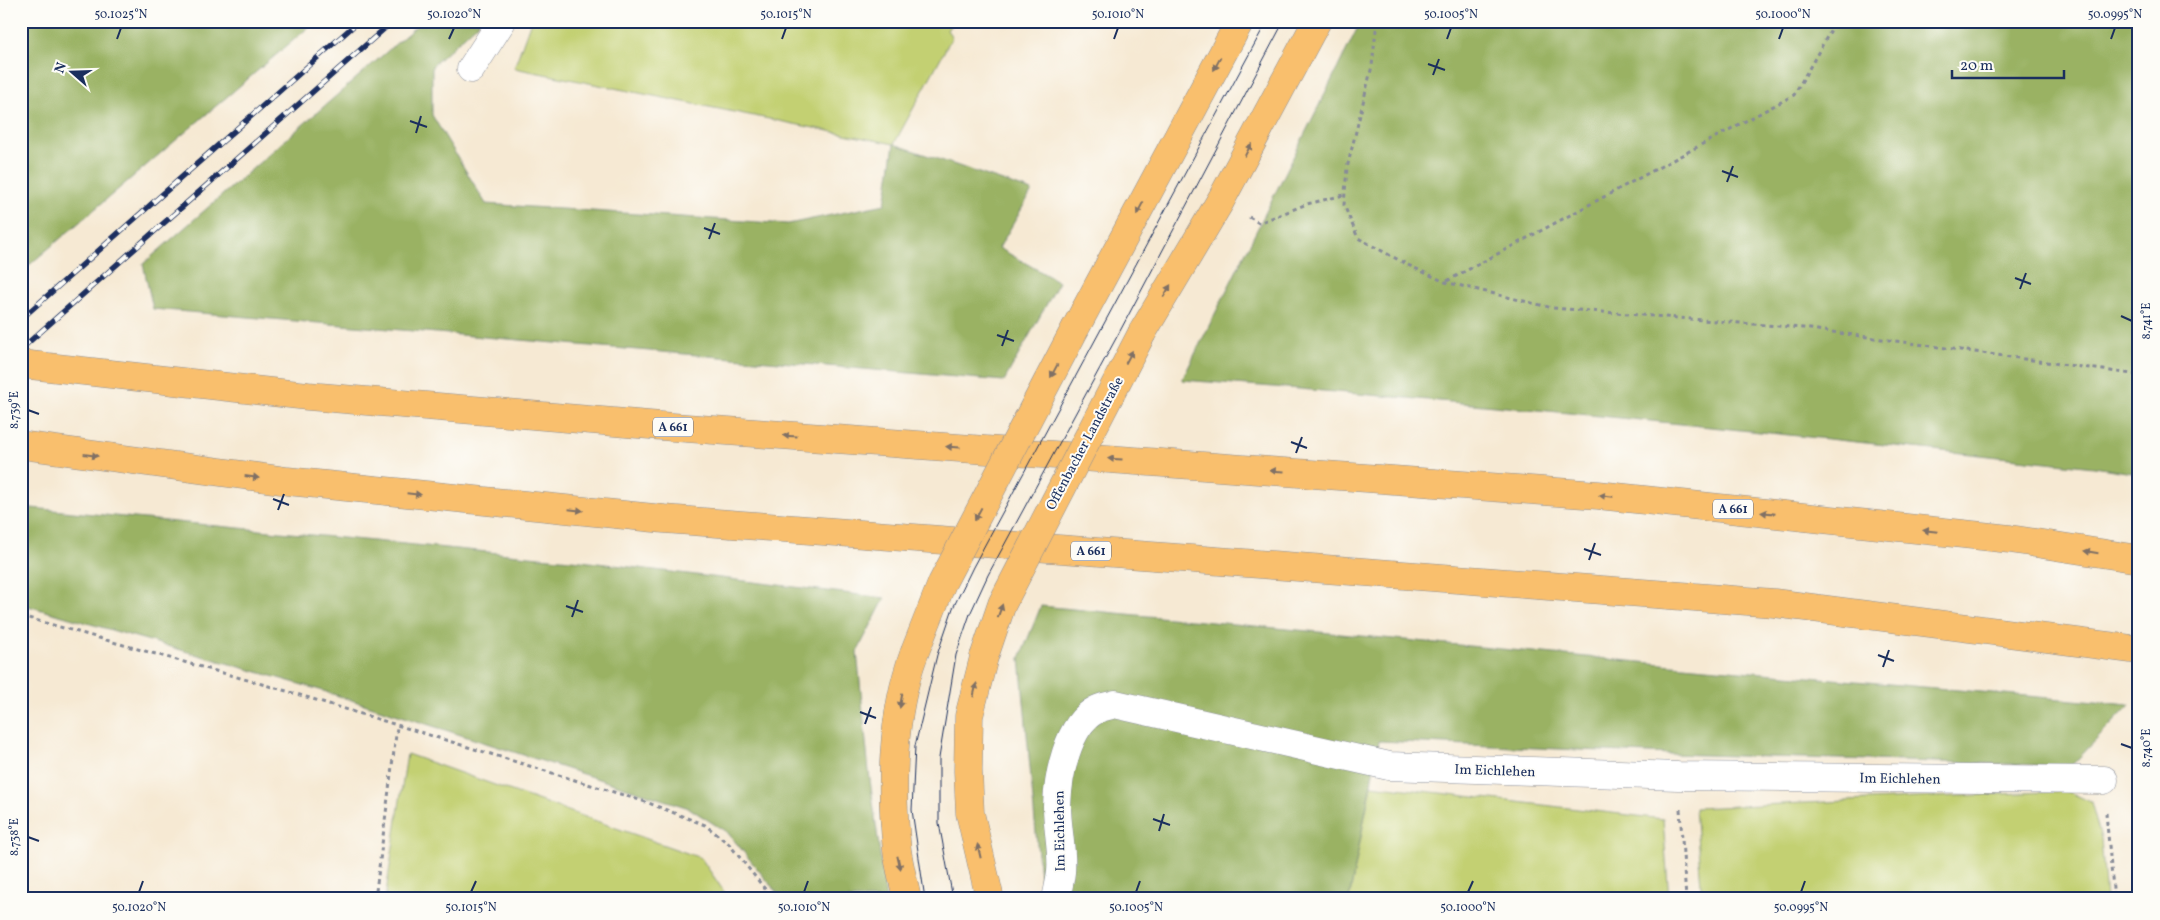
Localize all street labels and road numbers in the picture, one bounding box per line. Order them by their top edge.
street label: Offenbacher Landstraße [1042,373,1129,514]
road number: A 661 [653,418,693,437]
road number: A 661 [1713,499,1753,518]
road number: A 661 [1071,542,1111,560]
street label: Im Eichlehen [1454,761,1536,782]
street label: Im Eichlehen [1859,769,1941,790]
street label: Im Eichlehen [1050,790,1071,872]

